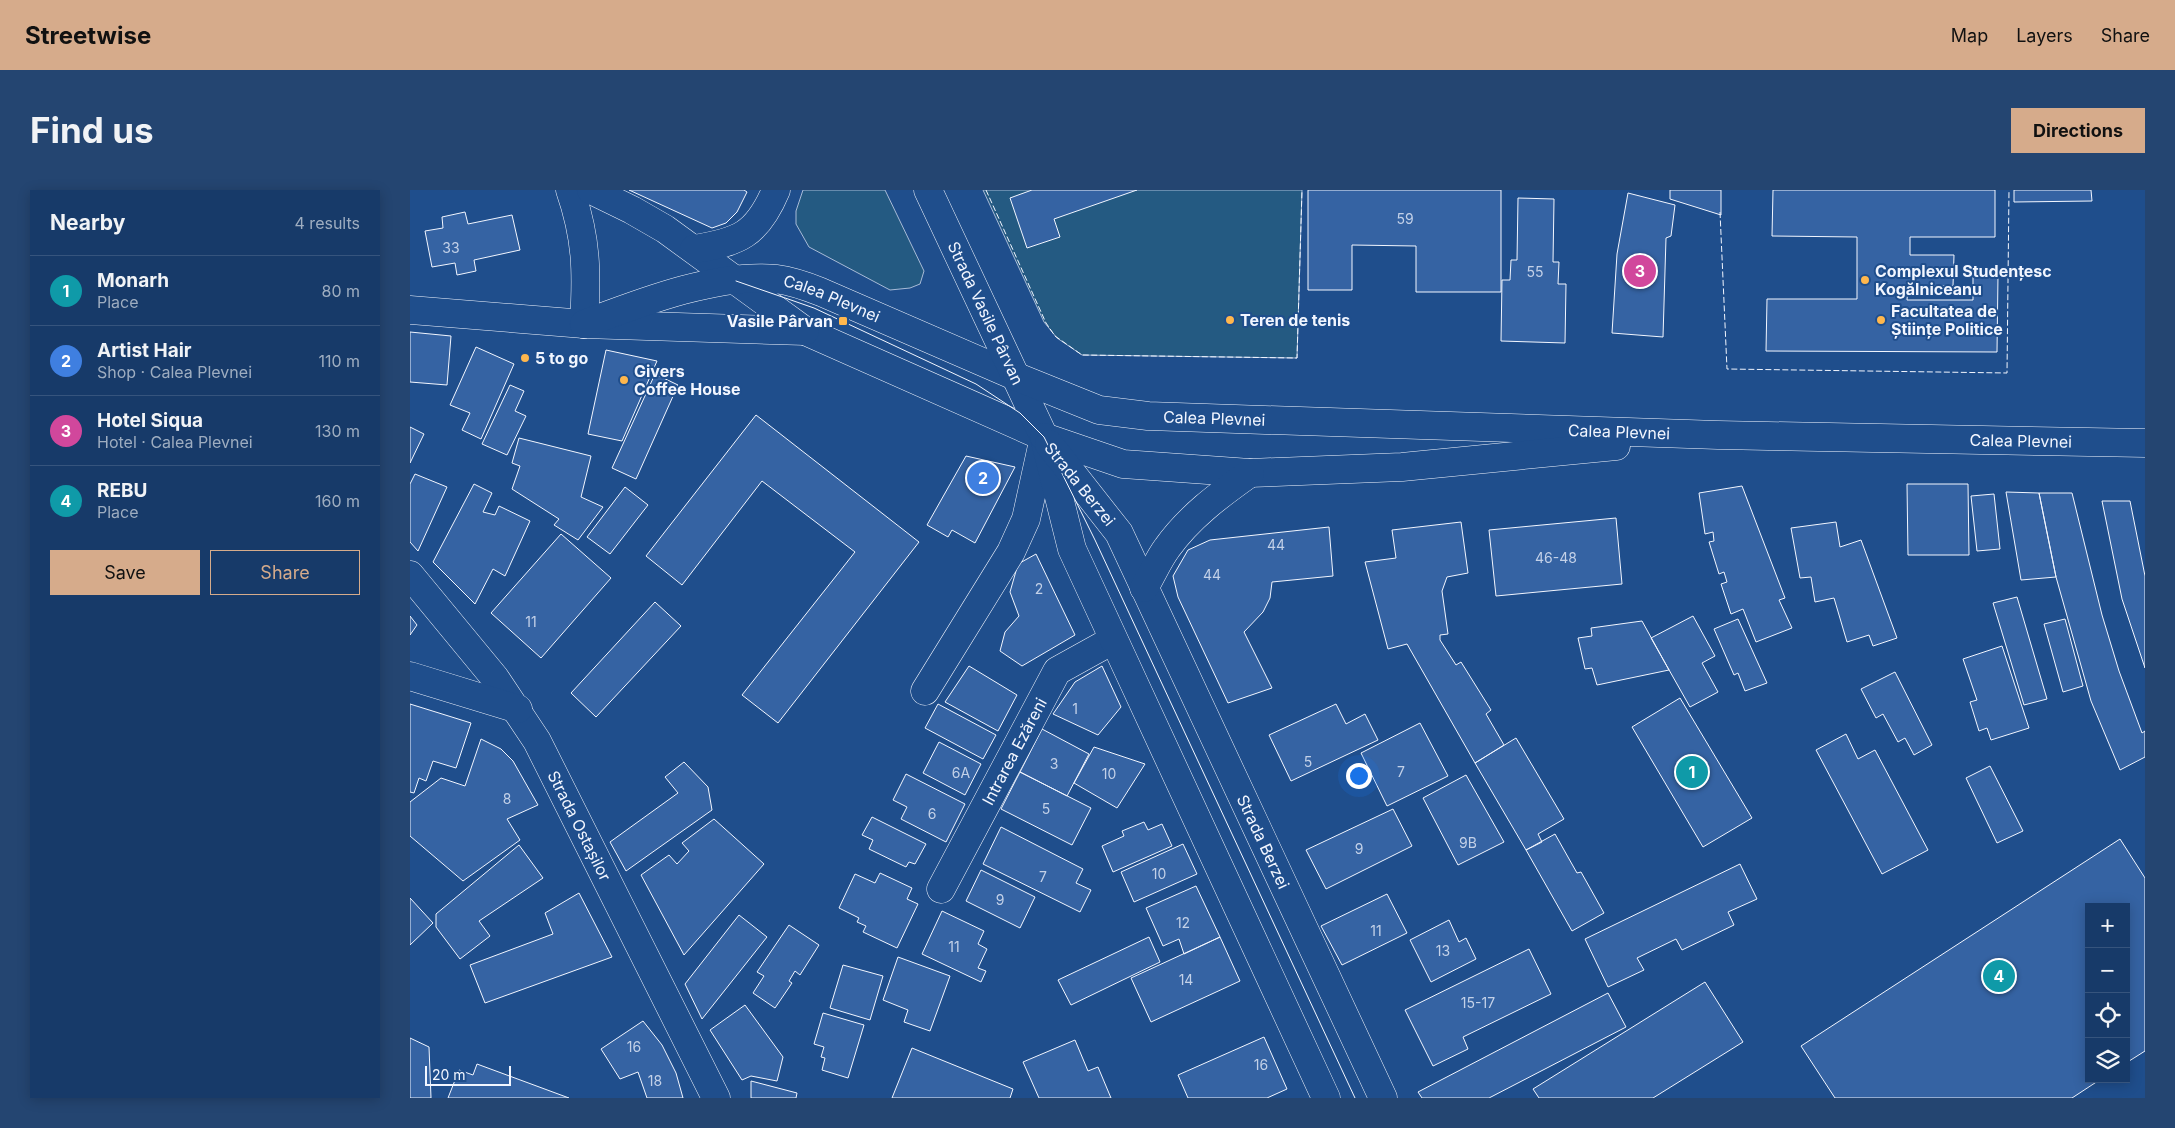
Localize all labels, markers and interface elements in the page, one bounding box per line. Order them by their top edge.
text: Streetwise [25,21,151,50]
text: Map [1951,25,1988,46]
text: Layers [2016,25,2073,46]
text: Share [2101,25,2150,46]
button: Directions [2011,108,2145,153]
text: Find us [30,109,154,151]
text: Nearby [50,210,125,235]
house number: 59 [1396,210,1414,227]
text: 4 results [295,213,360,233]
street label: Strada Vasile Pârvan [944,238,1028,388]
house number: 33 [442,239,460,256]
pin: 3 [1624,252,1656,290]
place label: Complexul Studențesc Kogălniceanu [1875,261,2052,299]
house number: 55 [1526,263,1544,280]
text: Monarh [97,269,169,292]
street label: Calea Plevnei [782,270,883,326]
marker: Complexul Studențesc Kogălniceanu [1859,274,1871,286]
text: 1 [63,281,69,301]
text: 80 m [321,281,360,301]
text: Place [97,292,139,312]
place label: Facultatea de Științe Politice [1891,301,2003,339]
place label: Teren de tenis [1240,310,1350,330]
place label: Vasile Pârvan [727,311,833,331]
marker: Teren de tenis [1224,314,1236,326]
marker: Facultatea de Științe Politice [1875,314,1887,326]
marker: Vasile Pârvan [837,315,849,327]
text: Artist Hair [97,339,192,362]
place label: 5 to go [535,348,588,368]
text: 2 [61,351,71,371]
text: 110 m [318,351,360,371]
marker: 5 to go [519,352,531,364]
place label: Givers Coffee House [634,361,740,399]
text: Shop · Calea Plevnei [97,362,252,382]
marker: Givers Coffee House [618,374,630,386]
street label: Calea Plevnei [1163,407,1266,430]
text: Hotel Siqua [97,409,203,432]
street label: Calea Plevnei [1568,420,1670,443]
text: 3 [61,421,71,441]
text: 130 m [315,421,360,441]
street label: Calea Plevnei [1970,430,2072,452]
text: Hotel · Calea Plevnei [97,432,253,452]
street label: Strada Berzei [1040,438,1120,530]
pin: 2 [967,459,999,497]
text: REBU [97,479,148,502]
text: 4 [61,491,71,511]
text: 160 m [315,491,360,511]
text: Place [97,502,139,522]
house number: 44 [1267,536,1285,553]
house number: 46-48 [1535,549,1577,566]
button: Save [50,550,200,595]
button: Share [210,550,360,595]
house number: 44 [1203,566,1221,583]
house number: 2 [1035,580,1043,597]
house number: 11 [525,613,537,630]
street label: Intrarea Ezăreni [978,694,1051,808]
house number: 1 [1072,700,1078,717]
house number: 5 [1304,753,1312,770]
pin: 1 [1676,753,1708,791]
house number: 3 [1050,755,1058,772]
your location [1346,763,1372,789]
house number: 7 [1397,763,1405,780]
house number: 6A [952,764,971,781]
house number: 10 [1102,765,1116,782]
street label: Strada Ostașilor [543,767,615,884]
house number: 8 [503,790,511,807]
street label: Strada Berzei [1233,792,1294,892]
house number: 5 [1042,800,1050,817]
house number: 6 [928,805,936,822]
house number: 9B [1459,834,1477,851]
house number: 9 [1355,840,1363,857]
house number: 10 [1152,865,1166,882]
house number: 7 [1039,868,1047,885]
house number: 9 [996,891,1004,908]
map controls [2085,903,2130,1083]
button: + [2085,903,2130,948]
house number: 12 [1176,914,1190,931]
house number: 11 [1370,922,1382,939]
house number: 11 [948,938,960,955]
house number: 13 [1436,942,1450,959]
button: − [2085,948,2130,993]
pin: 4 [1983,957,2015,995]
house number: 14 [1179,971,1193,988]
button: locate [2085,993,2130,1038]
house number: 15-17 [1461,994,1495,1011]
house number: 16 [627,1038,641,1055]
button: layers [2085,1038,2130,1083]
house number: 16 [1254,1056,1268,1073]
scale bar [425,1063,511,1086]
text: 20 m [432,1066,466,1083]
house number: 18 [648,1072,662,1089]

